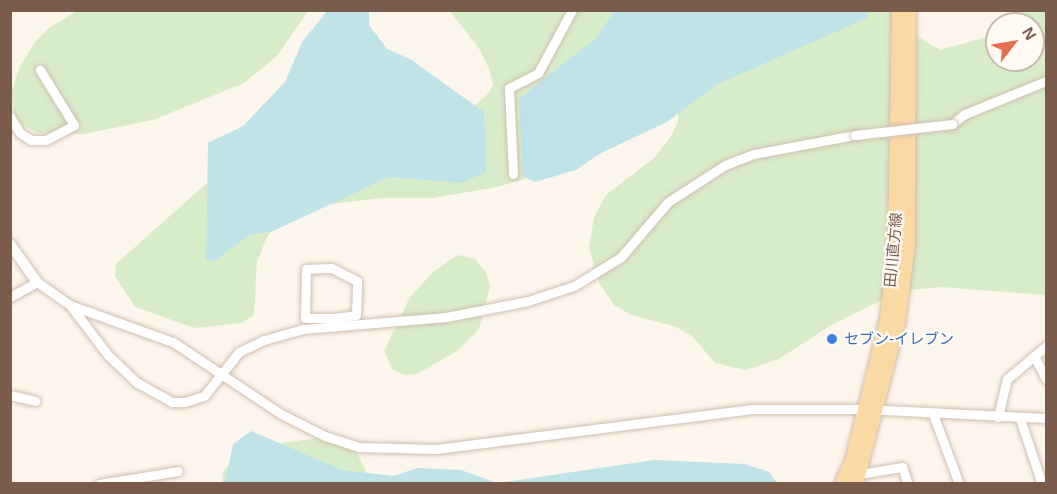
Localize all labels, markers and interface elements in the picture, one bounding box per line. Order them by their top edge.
north arrow [985,12,1045,72]
text: N [1019,24,1039,43]
street label: 田川直方線 [881,212,905,288]
place label: セブン-イレブン [844,330,954,348]
marker: セブン-イレブン [825,332,839,346]

